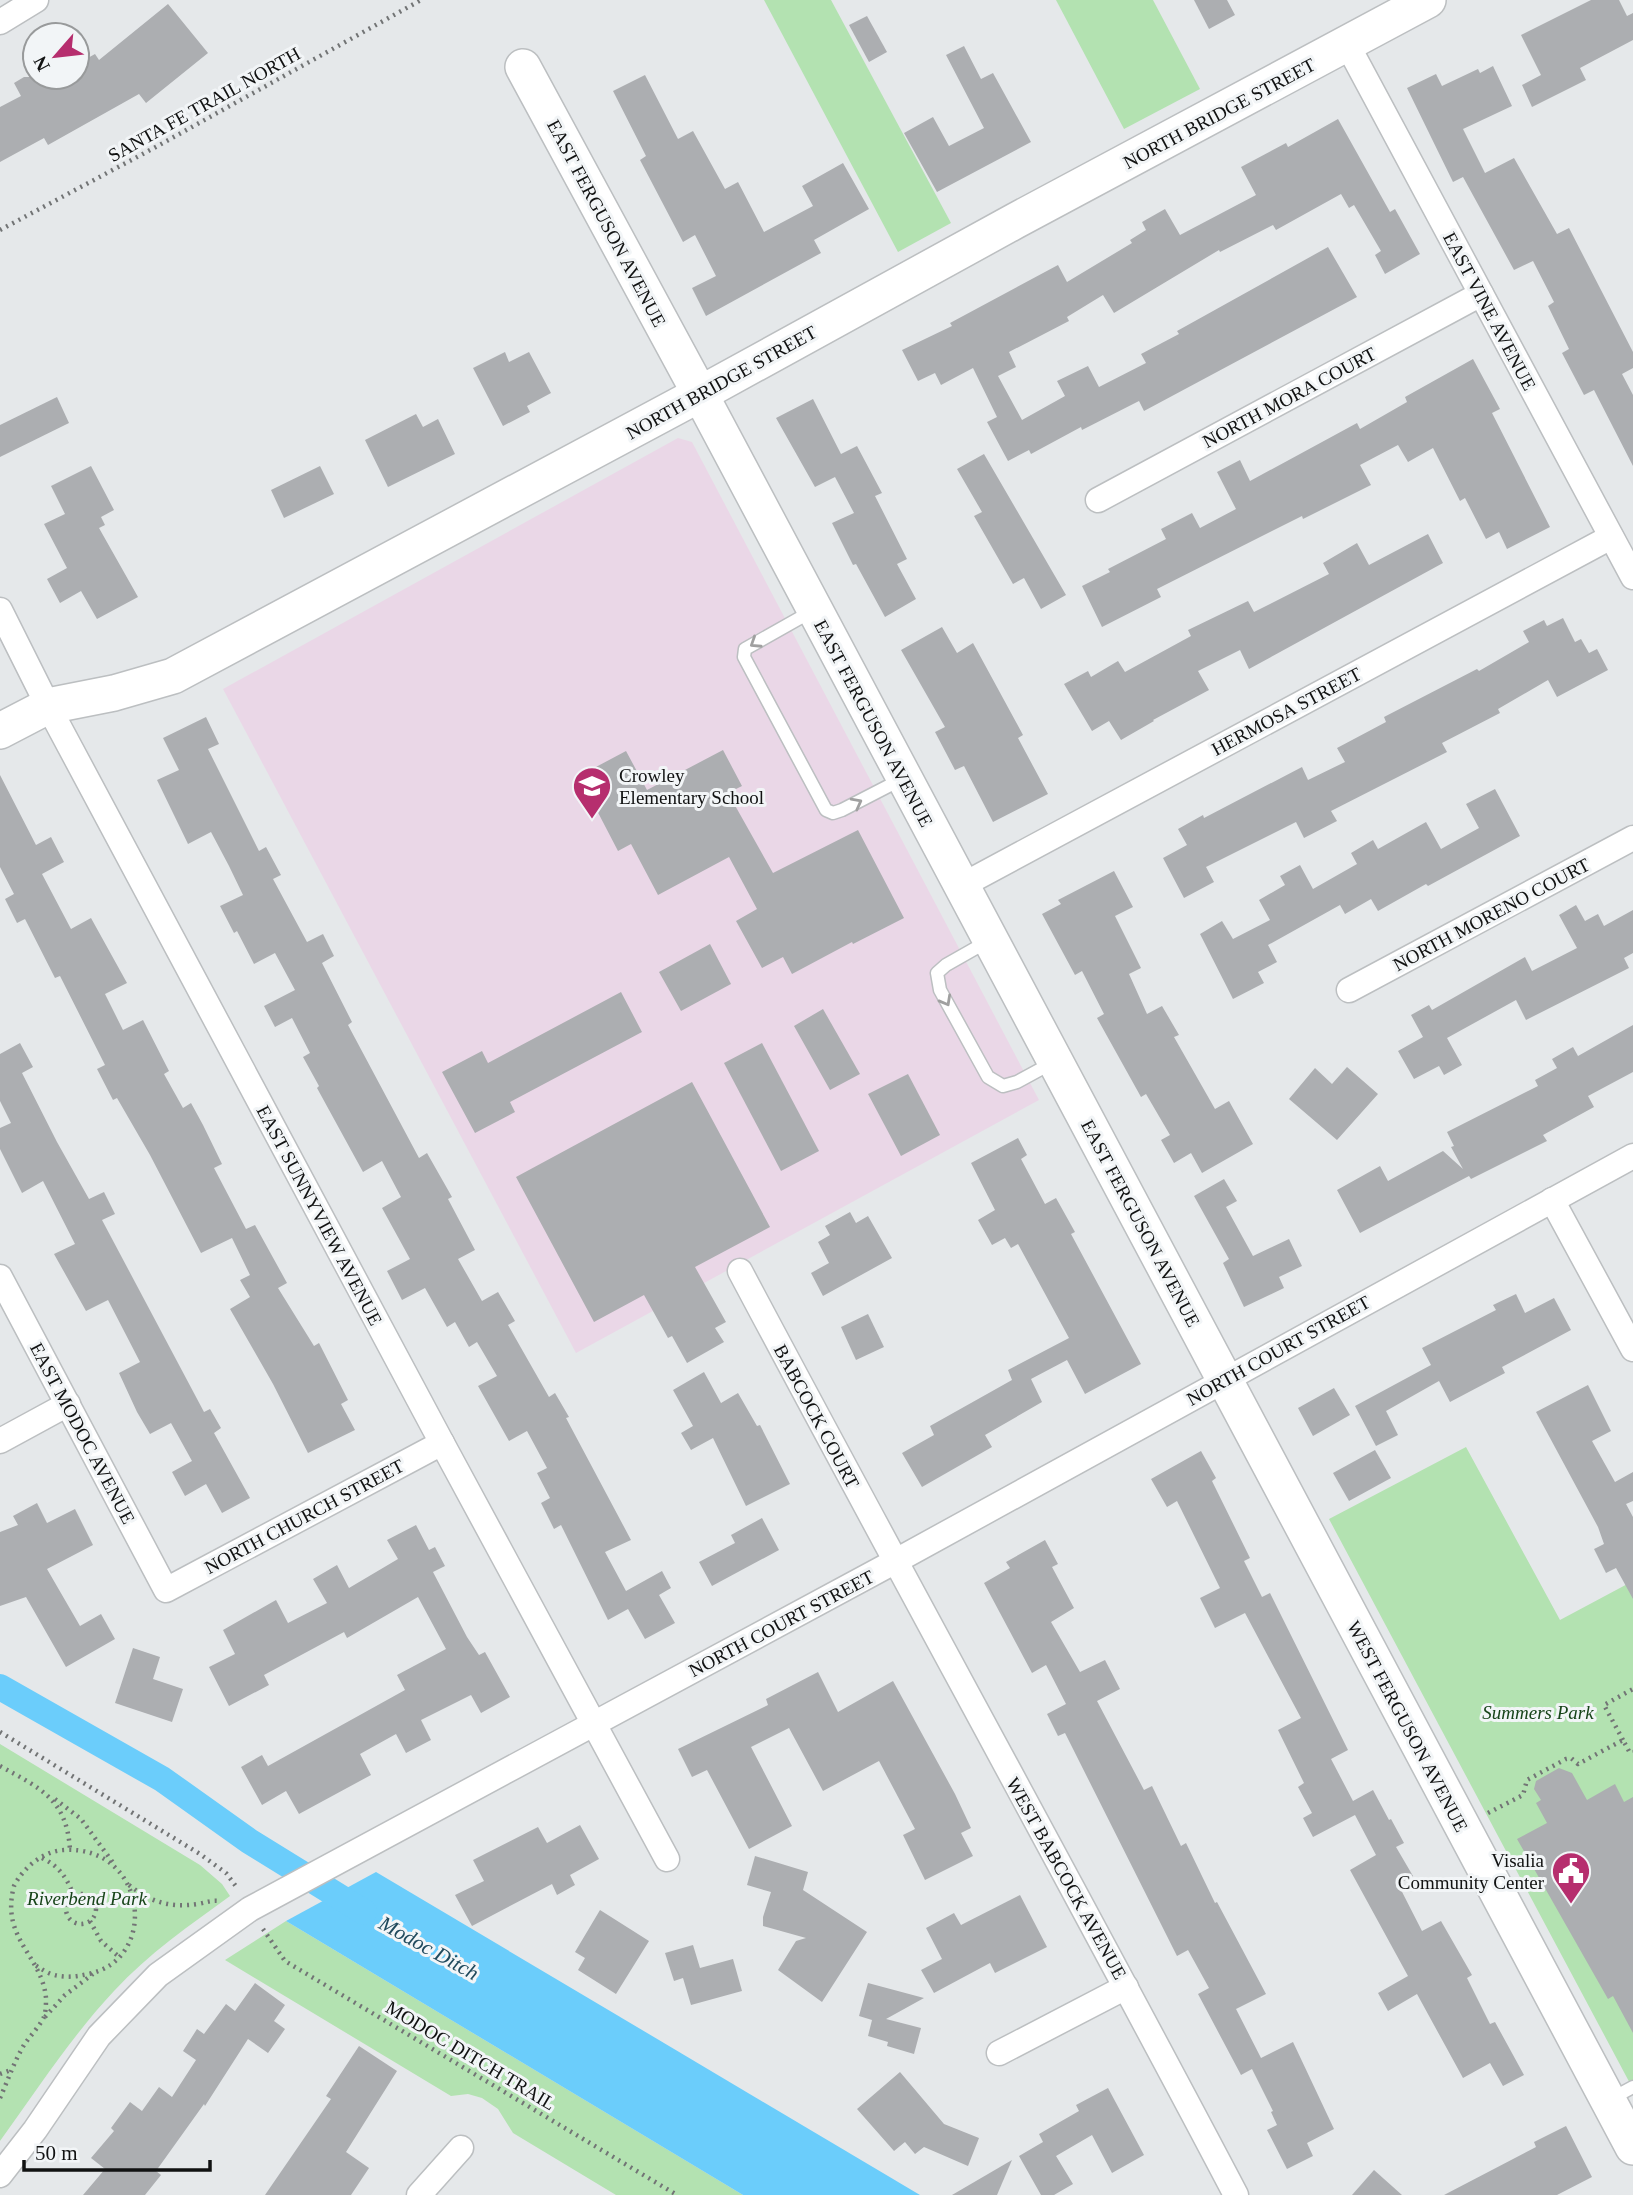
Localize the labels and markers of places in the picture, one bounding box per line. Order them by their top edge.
school or university icon: Crowley Elementary School [571,765,613,820]
place label: Crowley Elementary School [619,765,764,808]
place label: Visalia Community Center [1398,1850,1545,1893]
public building icon: Visalia Community Center [1550,1850,1592,1905]

